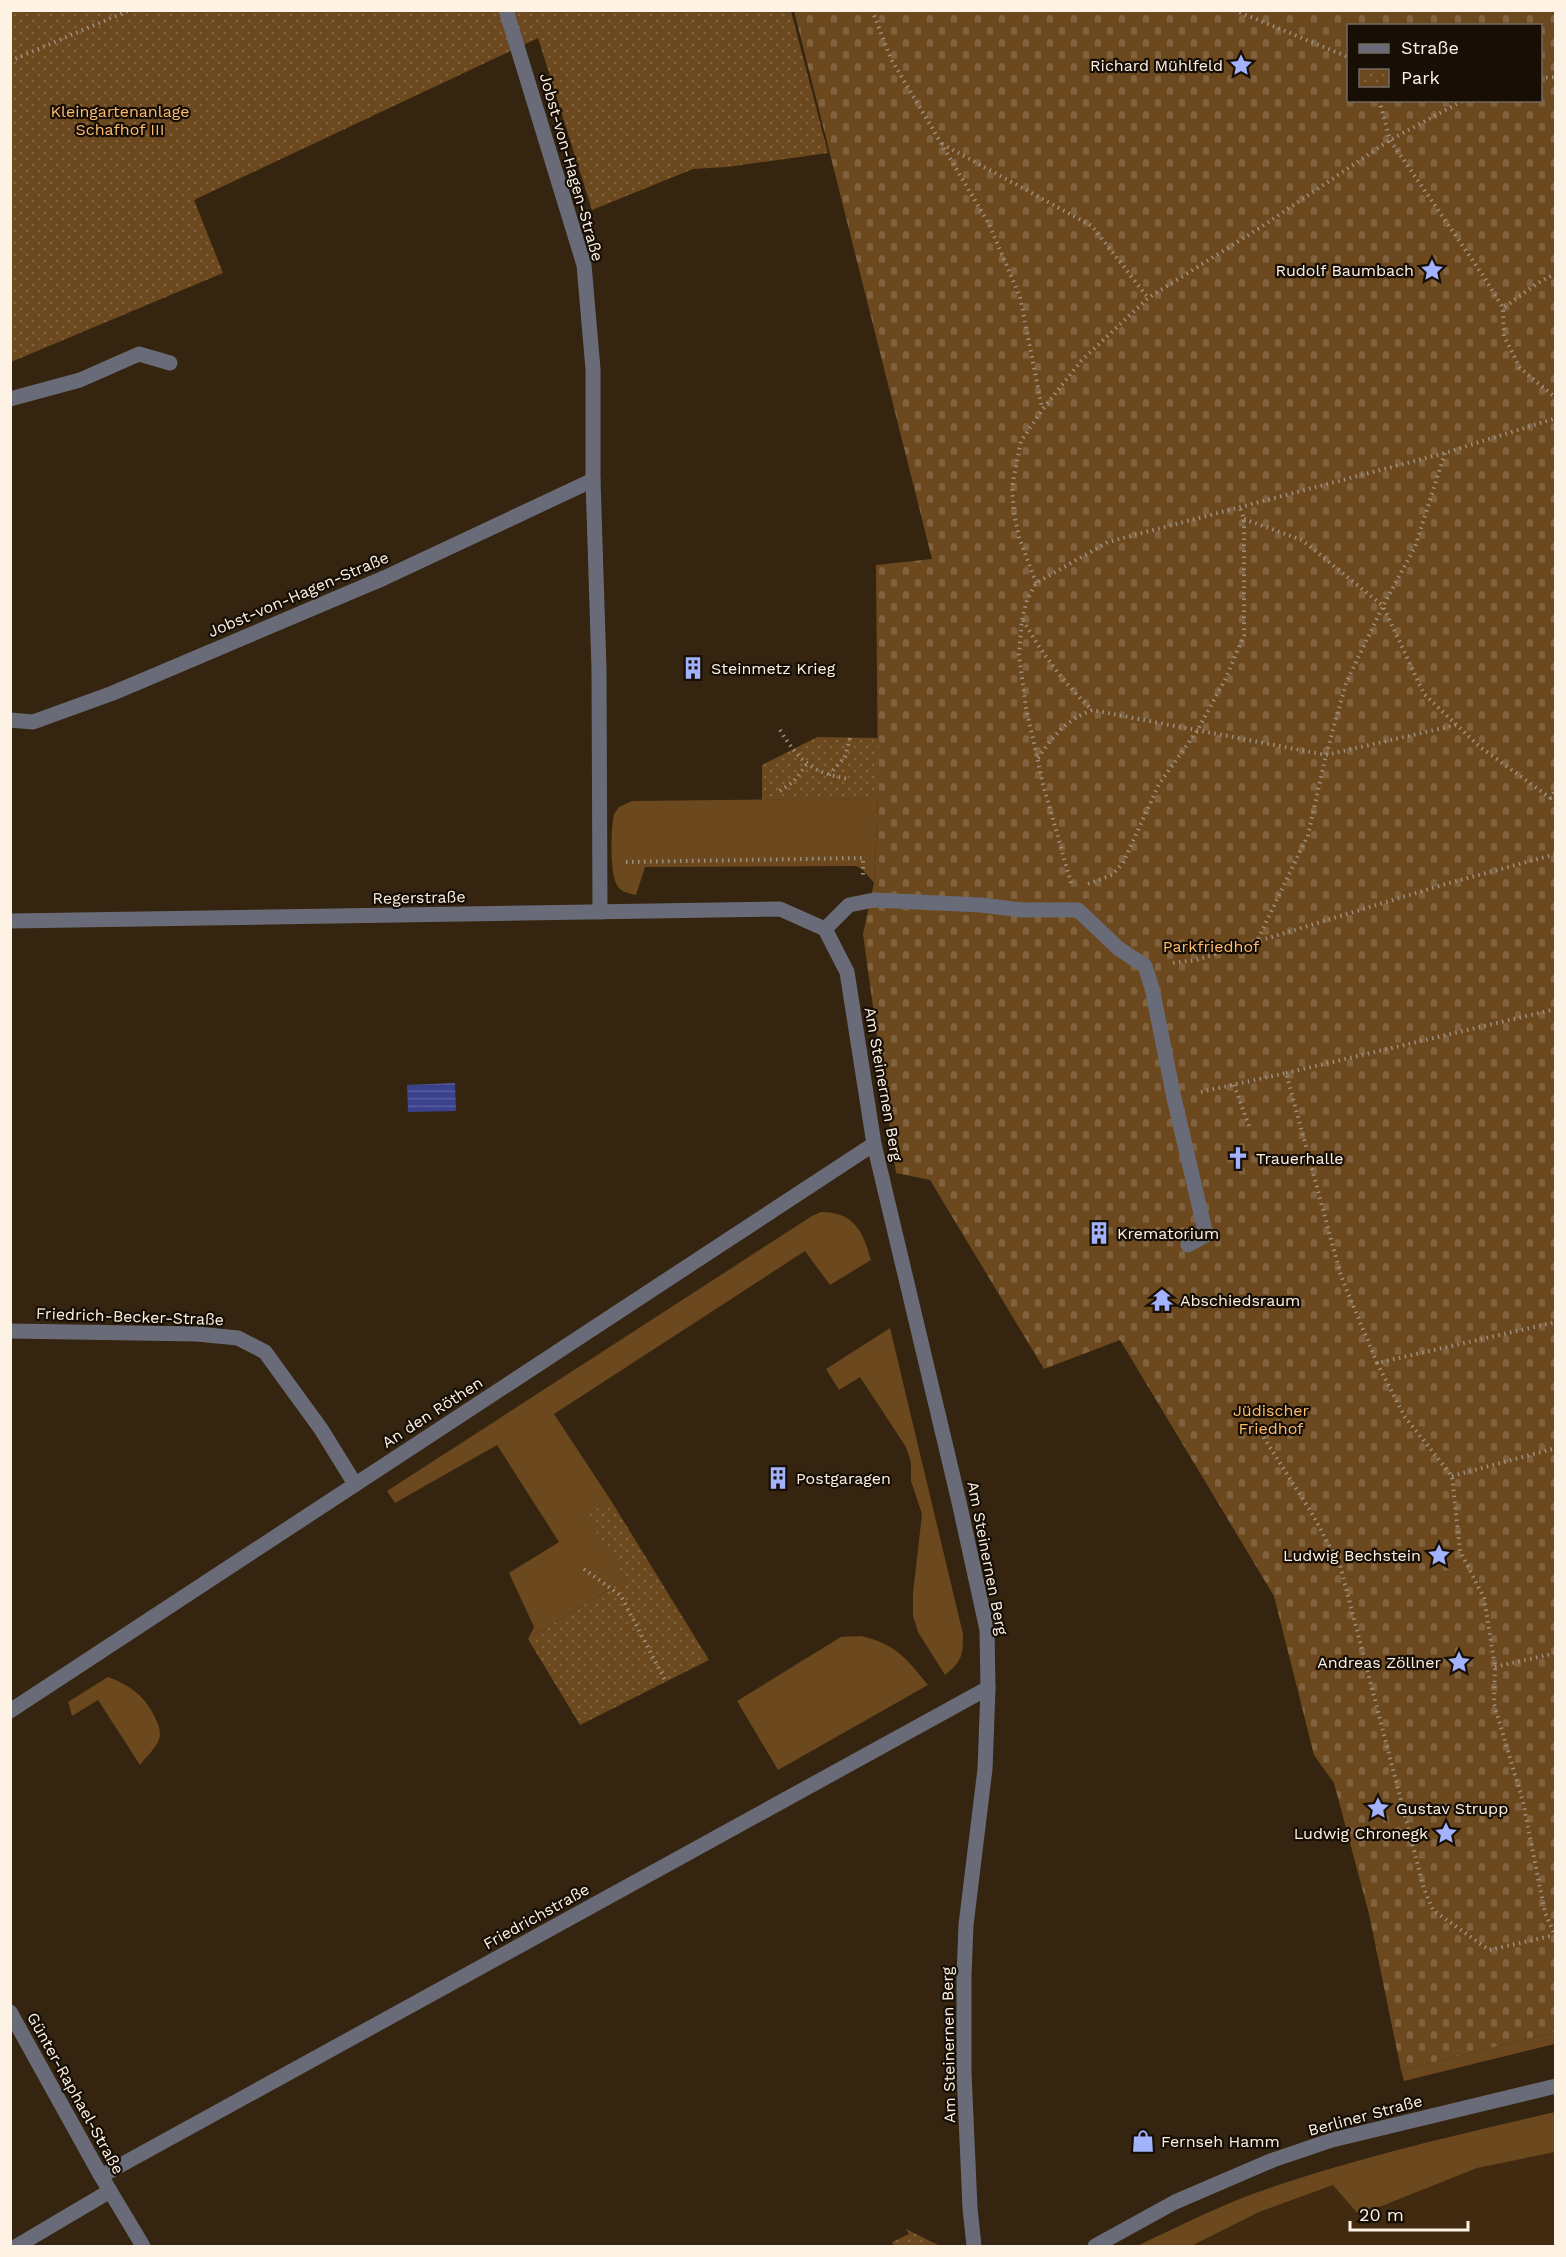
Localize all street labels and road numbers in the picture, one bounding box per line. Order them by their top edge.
street label: Jobst-von-Hagen-Straße [536,71,608,263]
street label: Jobst-von-Hagen-Straße [205,548,392,641]
street label: Regerstraße [372,887,466,908]
street label: Am Steinernen Berg [861,1006,907,1163]
street label: Friedrich-Becker-Straße [36,1304,224,1329]
street label: An den Röthen [378,1373,486,1452]
street label: Am Steinernen Berg [963,1480,1012,1637]
street label: Friedrichstraße [480,1879,593,1953]
street label: Am Steinernen Berg [938,1966,959,2123]
street label: Günter-Raphael-Straße [23,2009,128,2177]
street label: Berliner Straße [1306,2091,1424,2140]

